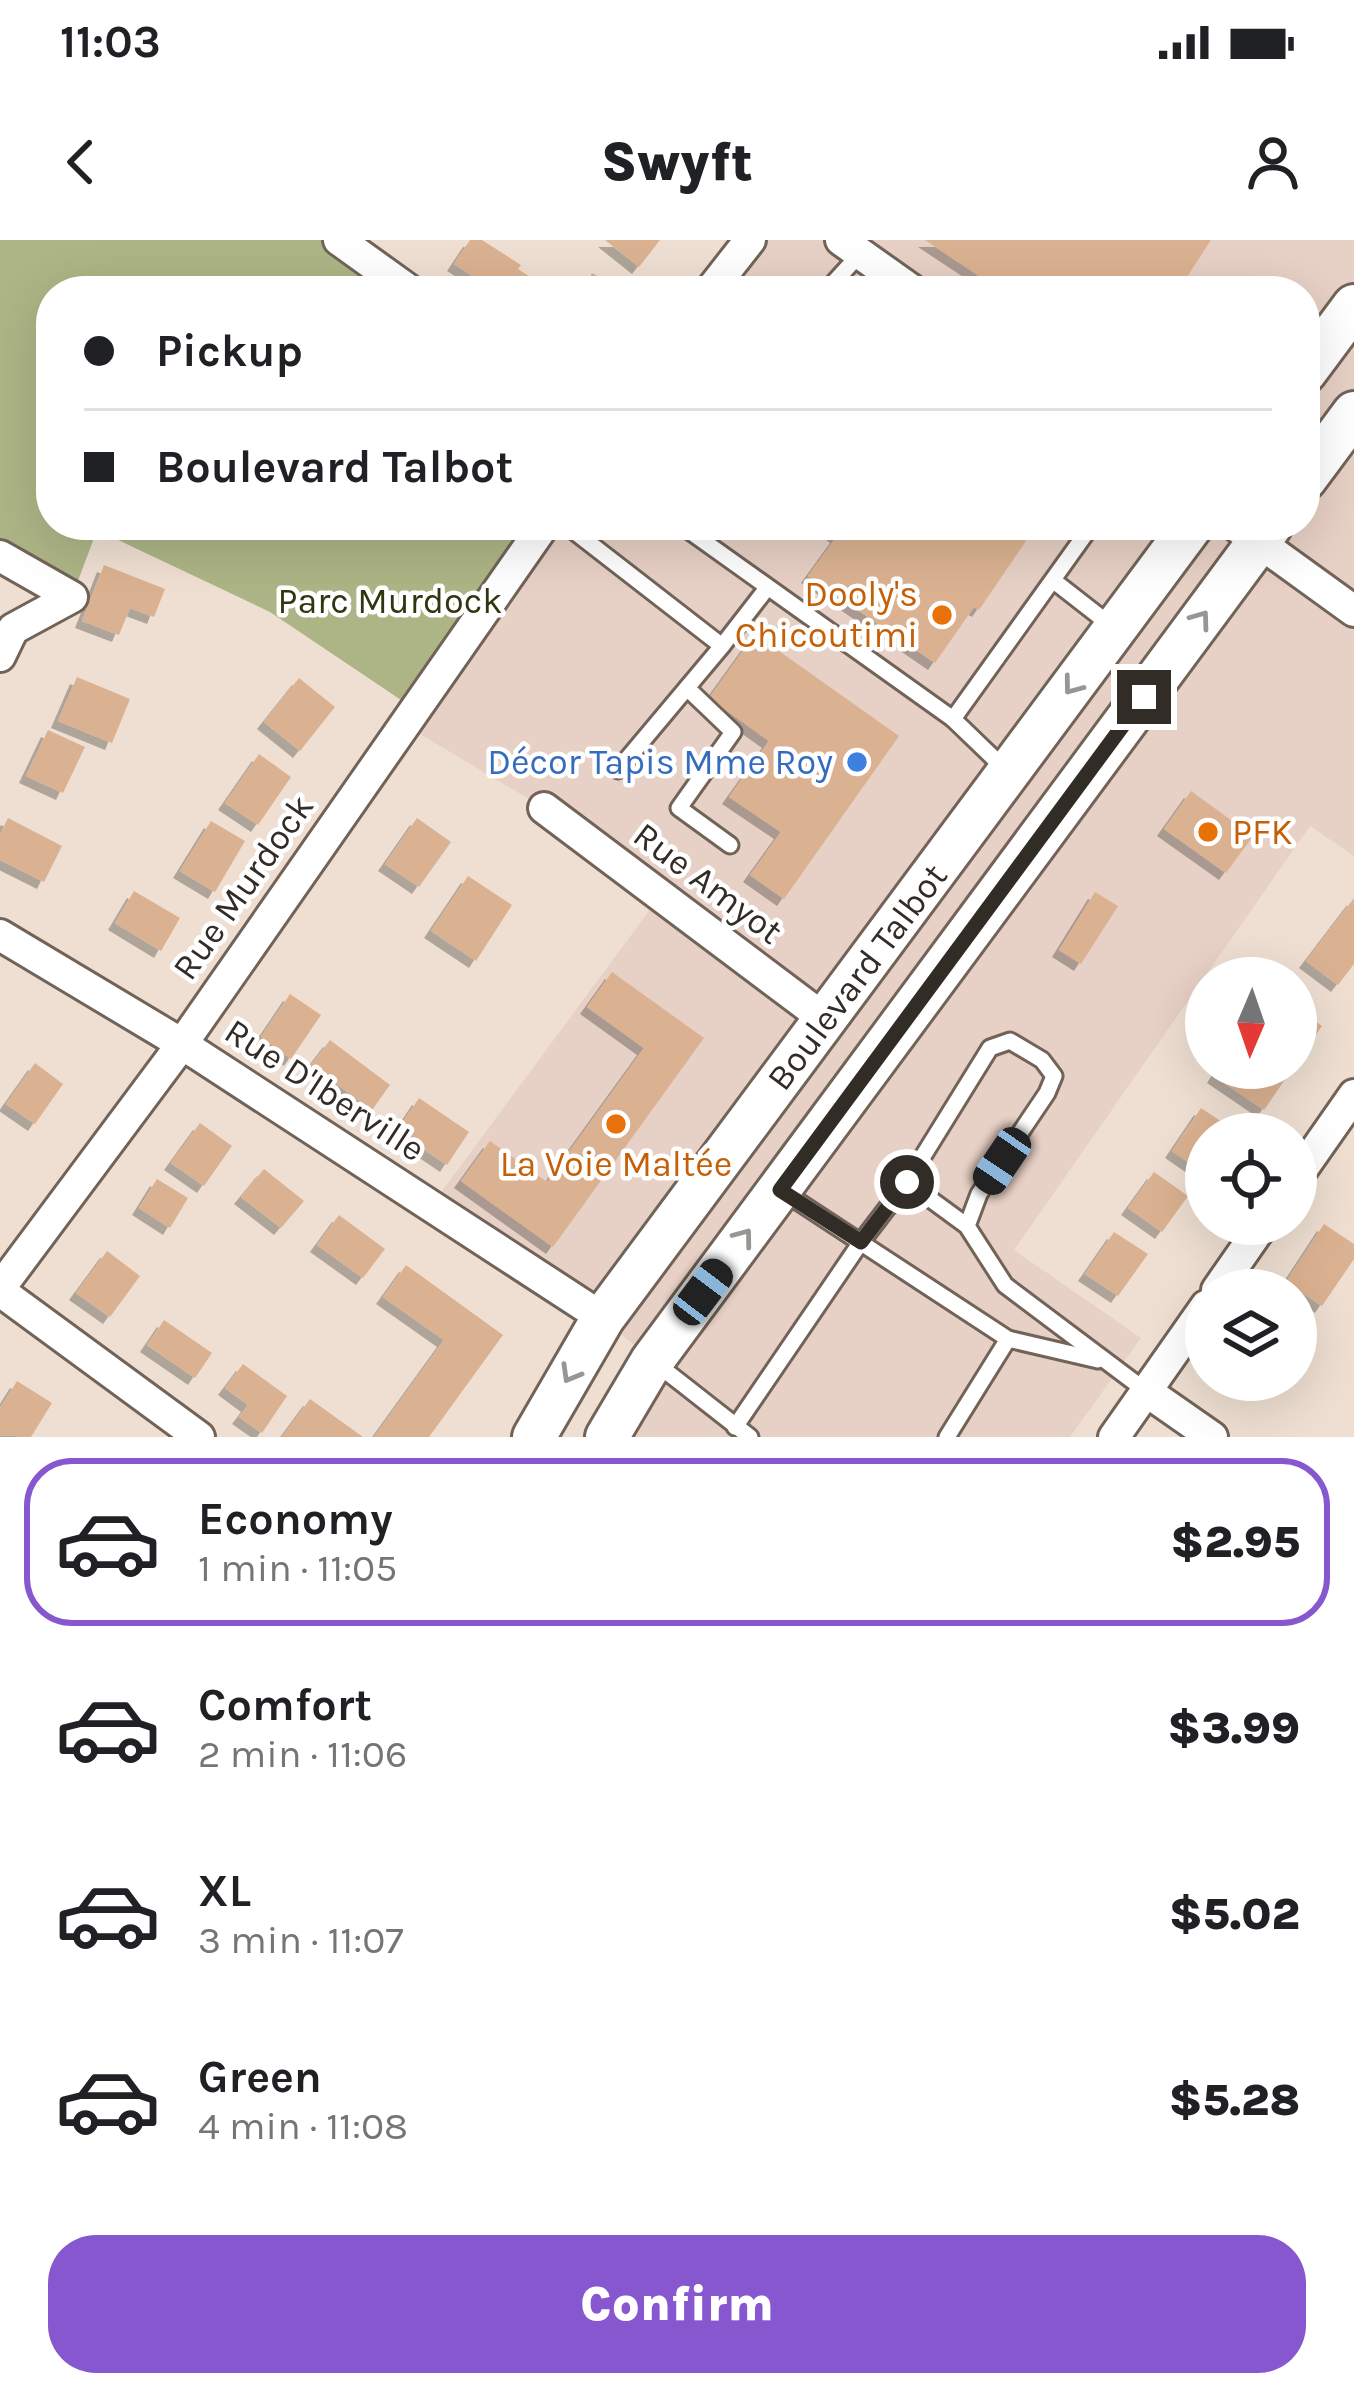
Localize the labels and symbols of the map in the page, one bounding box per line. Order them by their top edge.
place label: Dooly's Chicoutimi [735,573,918,656]
park label: Parc Murdock [277,580,503,622]
marker: Dooly's Chicoutimi [929,602,955,628]
one-way arrow [1186,611,1208,633]
route end [1117,670,1171,724]
one-way arrow [1065,673,1087,695]
place label: Décor Tapis Mme Roy [487,741,833,783]
marker: Décor Tapis Mme Roy [844,749,870,775]
street label: Rue Murdock [164,786,322,988]
place label: PFK [1232,811,1293,853]
street label: Rue Amyot [625,814,791,952]
marker: PFK [1195,819,1221,845]
street label: Boulevard Talbot [758,856,956,1098]
north arrow [1185,957,1317,1089]
street label: Rue D'Iberville [217,1010,433,1170]
marker: La Voie Maltée [603,1111,629,1137]
car [967,1121,1037,1201]
place label: La Voie Maltée [500,1143,732,1185]
route start [880,1155,934,1209]
one-way arrow [730,1229,752,1250]
car [667,1252,739,1332]
one-way arrow [562,1361,585,1383]

